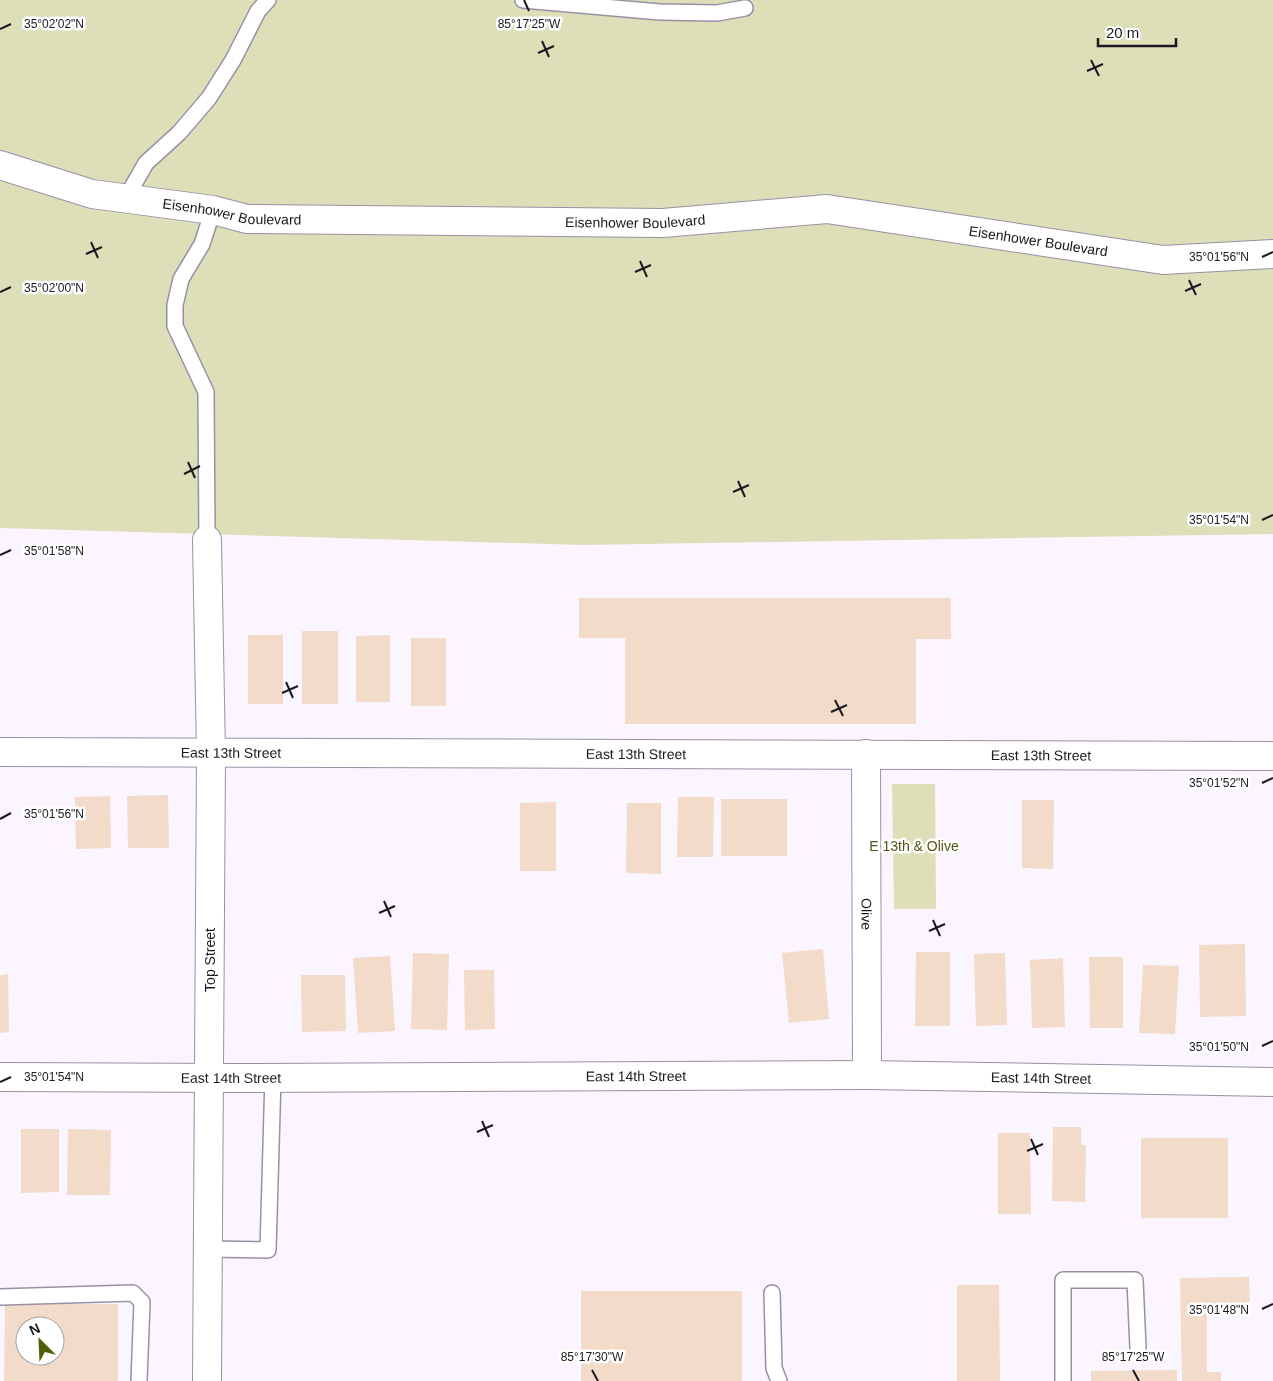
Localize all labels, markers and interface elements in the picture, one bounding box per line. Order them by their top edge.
scale bar [1098,15,1176,47]
text: 35°02'02"N [24,17,84,31]
text: 85°17'25"W [498,17,561,31]
text: 20 m [1106,24,1139,41]
street label: Eisenhower Boulevard [162,195,302,228]
street label: Eisenhower Boulevard [565,211,706,231]
street label: Eisenhower Boulevard [968,223,1109,260]
text: 35°01'56"N [1189,250,1249,264]
text: 35°02'00"N [24,281,84,295]
text: 35°01'54"N [1189,513,1249,527]
text: 35°01'58"N [24,544,84,558]
street label: East 13th Street [181,745,281,761]
street label: East 13th Street [586,746,686,762]
street label: East 13th Street [991,747,1091,763]
text: 35°01'52"N [1189,776,1249,790]
text: 35°01'56"N [24,807,84,821]
park label: E 13th & Olive [869,838,959,854]
street label: Olive [858,898,875,930]
street label: Top Street [202,928,218,992]
text: 35°01'50"N [1189,1040,1249,1054]
street label: East 14th Street [586,1068,686,1084]
street label: East 14th Street [991,1069,1091,1087]
text: 35°01'54"N [24,1070,84,1084]
street label: East 14th Street [181,1070,281,1086]
text: 35°01'48"N [1189,1303,1249,1317]
north arrow [15,1316,65,1366]
text: N [27,1320,43,1338]
text: 85°17'30"W [561,1350,624,1364]
text: 85°17'25"W [1102,1350,1165,1364]

